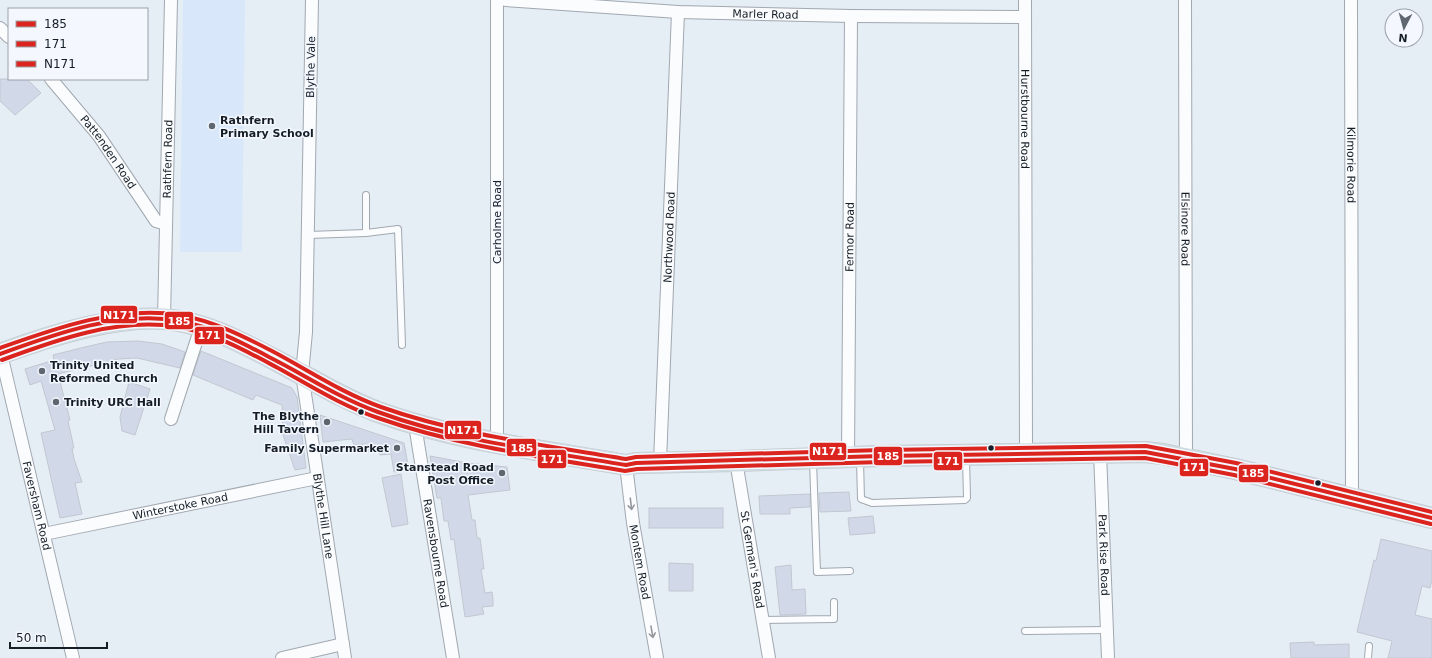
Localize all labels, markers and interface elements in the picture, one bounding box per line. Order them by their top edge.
street label: Marler Road [732,7,799,21]
legend [8,8,148,80]
north arrow [1384,8,1424,48]
text: 185 [44,17,67,31]
text: N [1398,31,1408,44]
street label: Blythe Vale [304,36,318,98]
text: 171 [44,37,67,51]
text: N171 [44,57,76,71]
street label: Hurstbourne Road [1019,69,1032,169]
street label: Pattenden Road [78,113,139,191]
place label: Rathfern Primary School [220,114,314,140]
street label: Rathfern Road [160,120,175,198]
marker: Rathfern Primary School [207,121,217,131]
street label: Kilmorie Road [1345,127,1358,203]
street label: Carholme Road [491,180,504,264]
street label: Northwood Road [661,191,677,283]
street label: Elsinore Road [1179,192,1192,266]
street label: Fermor Road [843,202,856,272]
line badge: N171 [100,305,138,324]
text: N171 [103,309,135,322]
line badge: 185 [164,311,194,330]
text: 185 [168,315,190,328]
line badge: 171 [194,326,225,345]
text: 171 [198,329,220,342]
place label: Trinity United Reformed Church [50,359,158,385]
marker: Trinity United Reformed Church [37,366,47,376]
place label: Trinity URC Hall [64,396,161,409]
marker: Trinity URC Hall [51,397,61,407]
unlabelled marker [356,407,366,417]
place label: The Blythe Hill Tavern [253,410,319,436]
marker: The Blythe Hill Tavern [322,417,332,427]
line badge: N171 [444,420,482,440]
text: N171 [447,424,479,437]
line badge: 185 [506,438,537,457]
place label: Family Supermarket [264,442,389,455]
text: 185 [511,442,533,455]
line badge: N171 [809,442,847,461]
marker: Family Supermarket [392,443,402,453]
unlabelled marker [986,443,996,453]
text: N171 [812,445,844,458]
line badge: 185 [873,446,903,466]
line badge: 171 [537,449,567,469]
text: 185 [877,450,899,463]
line badge: 171 [933,451,963,471]
text: 171 [541,453,563,466]
text: 171 [937,455,959,468]
line badge: 171 [1179,458,1209,477]
street label: Faversham Road [20,460,54,552]
place label: Stanstead Road Post Office [396,461,494,487]
text: 171 [1183,461,1205,474]
line badge: 185 [1238,464,1269,483]
text: 185 [1242,467,1264,480]
marker: Stanstead Road Post Office [497,468,507,478]
street label: Blythe Hill Lane [311,472,336,560]
unlabelled marker [1313,478,1323,488]
street label: Winterstoke Road [131,490,229,522]
one-way arrow [627,497,635,510]
street label: Ravensbourne Road [421,498,451,609]
street label: St German's Road [738,510,767,609]
street label: Park Rise Road [1096,514,1112,596]
street label: Montem Road [627,523,653,601]
scale bar [10,624,107,650]
one-way arrow [648,625,656,638]
text: 50 m [16,631,47,645]

